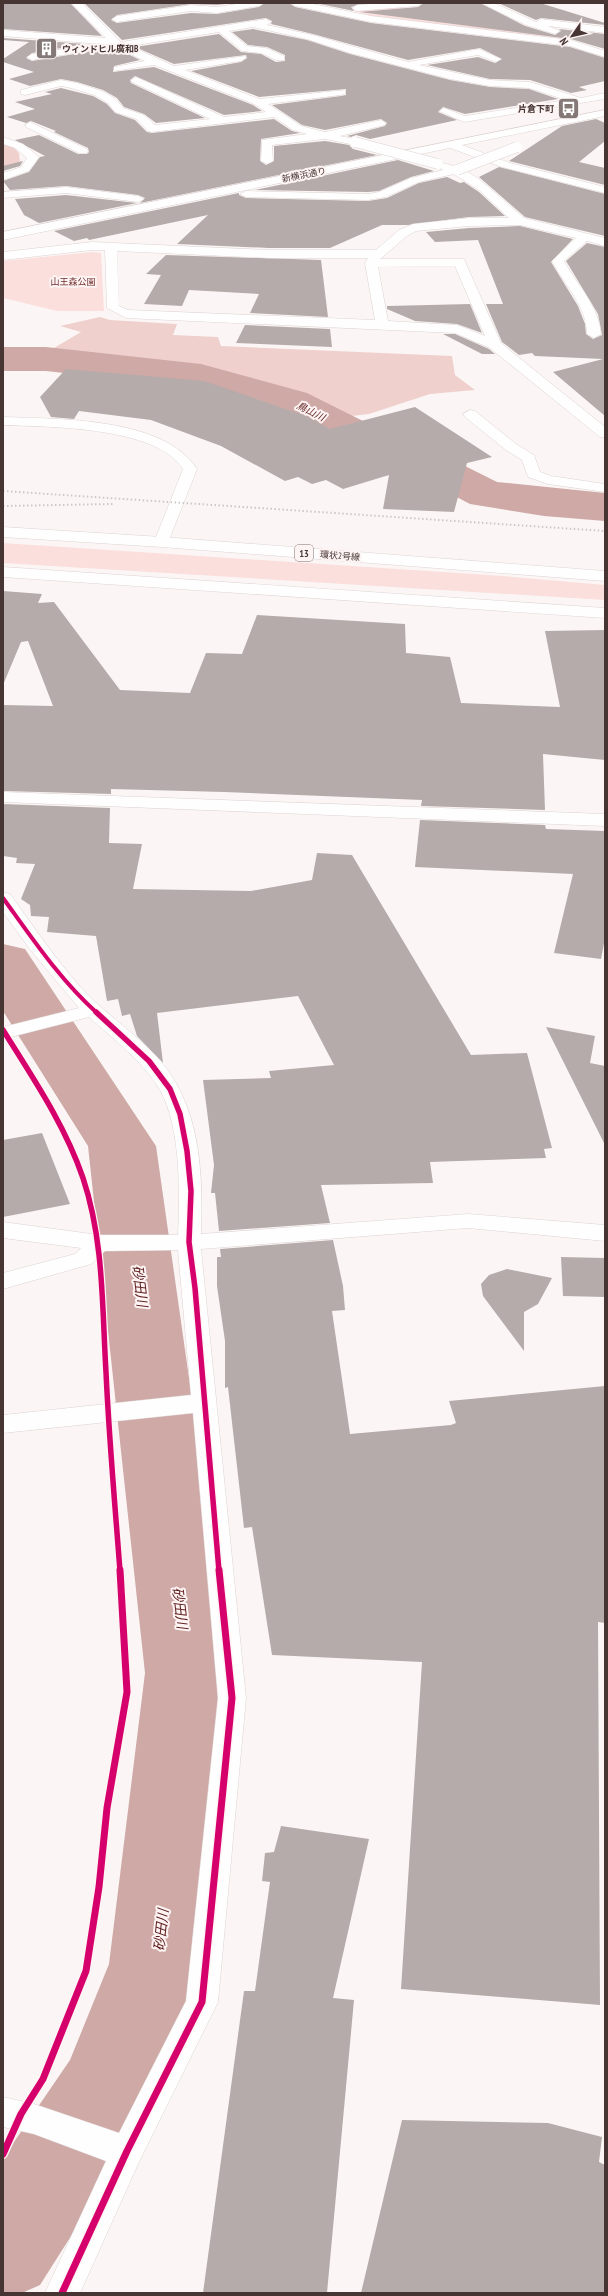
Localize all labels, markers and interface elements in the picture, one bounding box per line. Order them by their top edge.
north arrow [552,16,592,56]
text: N [556,35,571,48]
building icon: ウィンドヒル廣和B [33,36,59,62]
place label: ウィンドヒル廣和B [62,43,139,54]
bus stop icon: 片倉下町 [556,96,582,122]
place label: 片倉下町 [518,103,554,114]
street label: 新横浜通り [281,165,327,184]
park label: 山王森公園 [50,276,96,287]
water label: 鳥山川 [294,399,328,425]
road number: 13 [295,545,313,561]
street label: 環状2号線 [320,549,361,562]
water label: 砂田川 [129,1264,152,1310]
water label: 砂田川 [169,1586,192,1632]
water label: 砂田川 [150,1906,172,1952]

